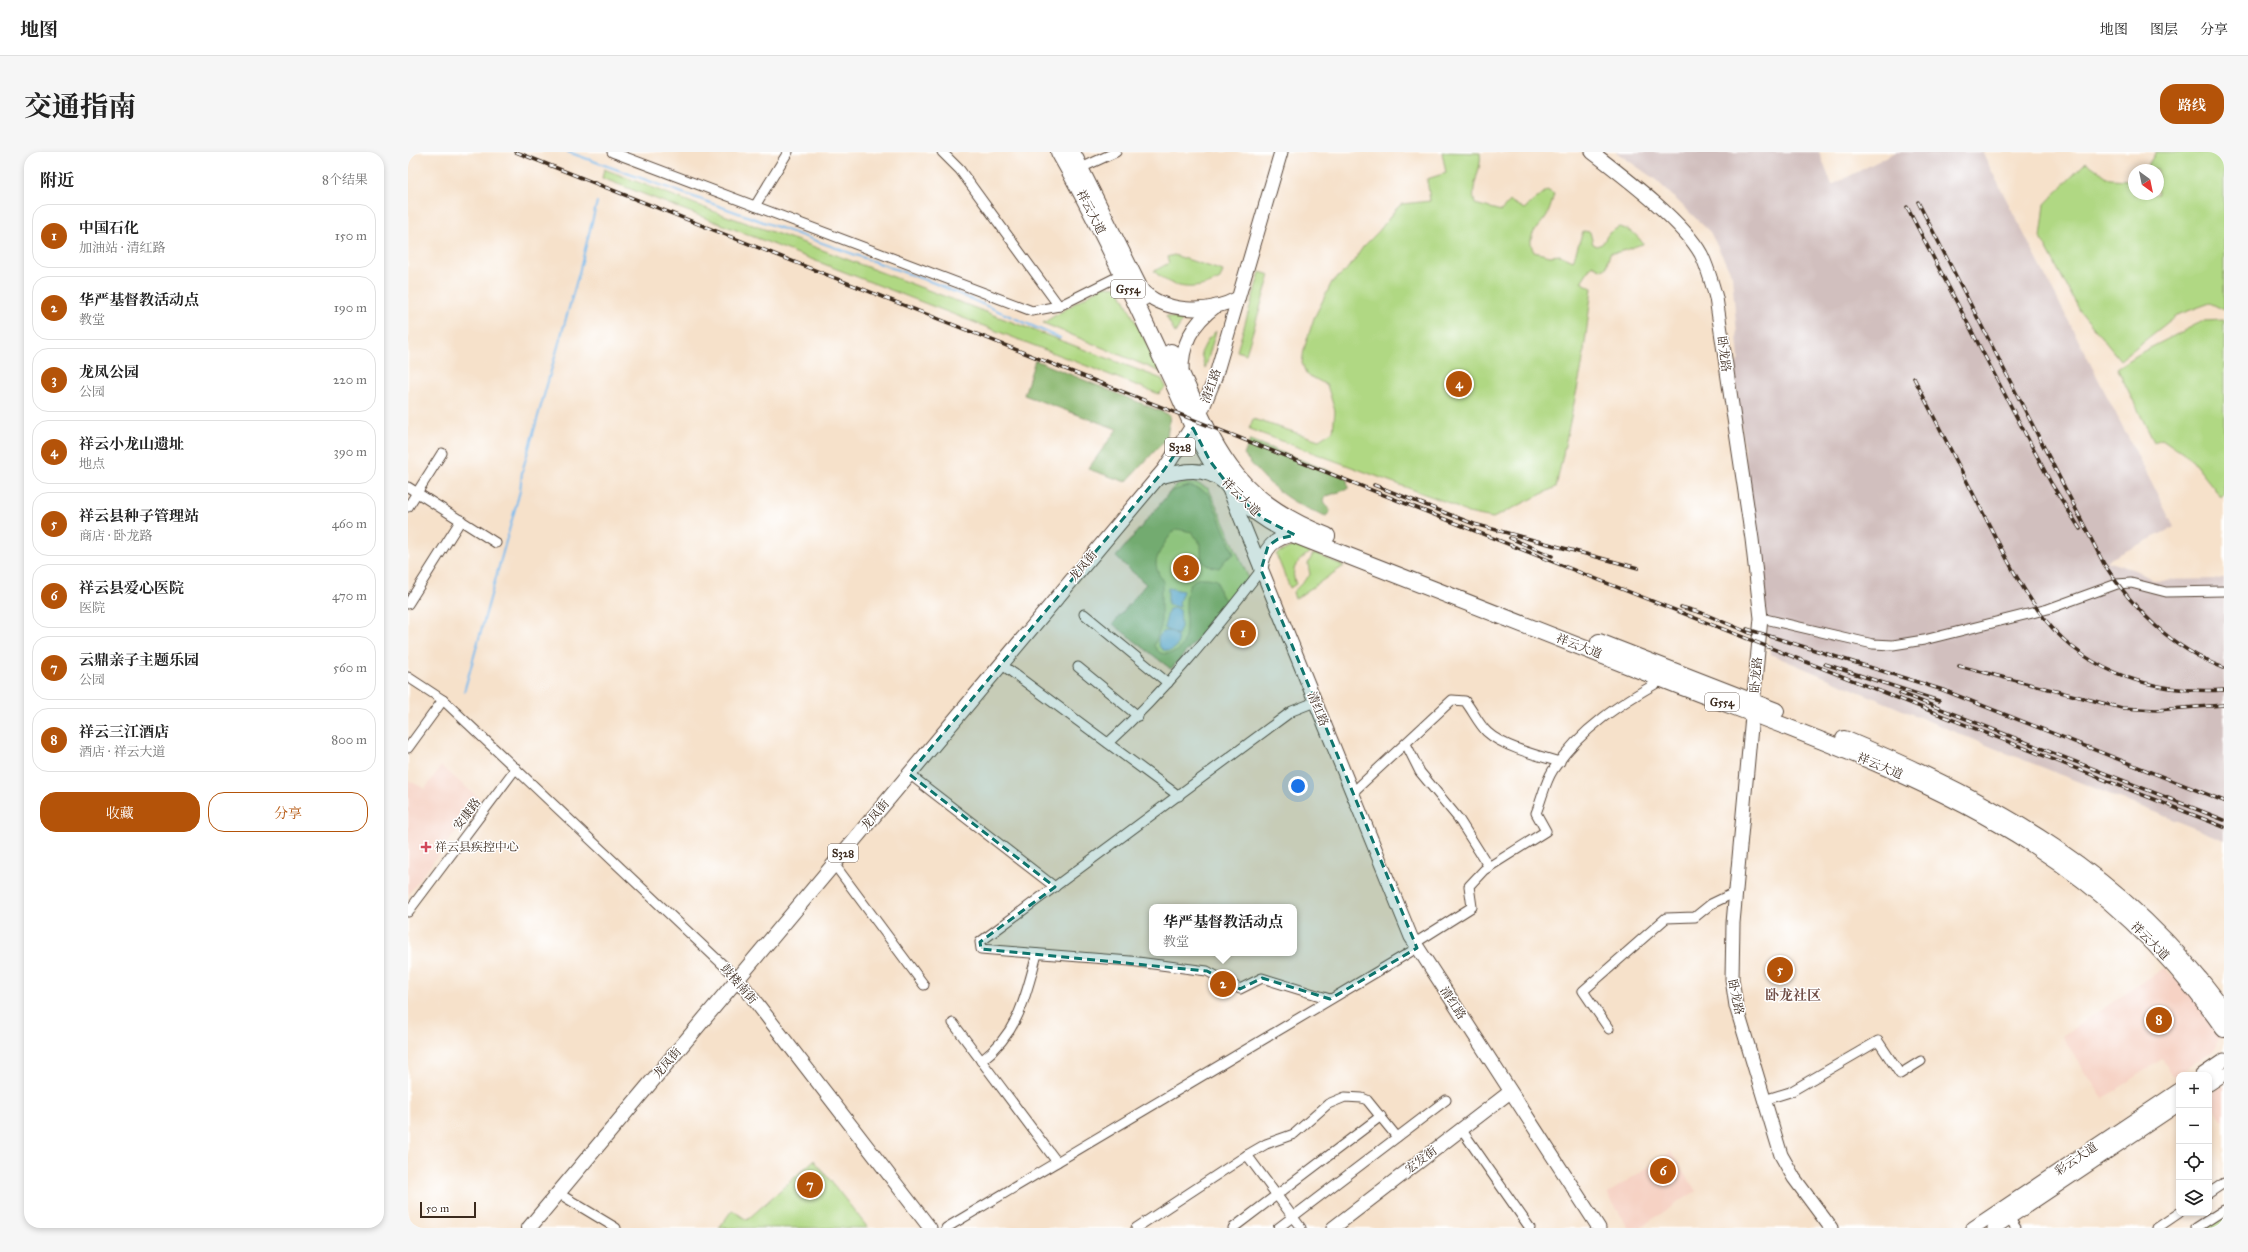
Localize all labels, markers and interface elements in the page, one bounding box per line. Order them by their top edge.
text: 地图 [20,18,58,41]
text: 地图 [2100,21,2128,38]
text: 图层 [2150,21,2178,38]
text: 分享 [2200,21,2228,38]
button: 路线 [2160,84,2224,124]
text: 交通指南 [24,89,136,124]
north arrow [2128,164,2164,200]
text: 附近 [40,170,74,191]
text: 8个结果 [322,172,368,188]
street label: 祥云大道 [1074,187,1108,237]
text: 中国石化 [79,219,139,237]
text: 1 [51,228,57,244]
text: 150 m [335,228,367,244]
text: 加油站 · 清红路 [79,240,165,256]
road number: G554 [1111,280,1145,298]
text: 华严基督教活动点 [79,291,199,309]
text: 2 [51,300,57,316]
text: 190 m [334,300,367,316]
text: 教堂 [79,312,105,328]
street label: 卧龙路 [1715,335,1733,373]
text: 龙凤公园 [79,363,139,381]
street label: 清红路 [1198,367,1224,405]
pin: 4 [1446,369,1472,399]
text: 3 [51,372,57,388]
text: 220 m [333,372,367,388]
text: 公园 [79,384,105,400]
text: 祥云小龙山遗址 [79,435,184,453]
road number: S328 [1165,438,1195,456]
text: 4 [50,444,58,460]
text: 390 m [334,444,367,460]
text: 地点 [79,456,105,472]
street label: 祥云大道 [1219,475,1263,519]
text: 祥云县种子管理站 [79,507,199,525]
text: 5 [51,516,57,532]
text: 460 m [332,516,367,532]
text: 商店 · 卧龙路 [79,528,152,544]
street label: 龙凤街 [1066,547,1101,584]
pin: 3 [1173,553,1199,583]
text: 祥云县爱心医院 [79,579,184,597]
text: 6 [51,588,57,604]
text: 470 m [332,588,367,604]
text: 医院 [79,600,105,616]
pin: 1 [1230,618,1256,648]
street label: 祥云大道 [1554,631,1604,661]
text: 云鼎亲子主题乐园 [79,651,199,669]
street label: 卧龙路 [1747,656,1765,694]
text: 7 [51,660,57,676]
text: 560 m [333,660,367,676]
text: 公园 [79,672,105,688]
street label: 清红路 [1305,690,1331,728]
road number: G554 [1705,693,1739,711]
text: 祥云三江酒店 [79,723,169,741]
text: 8 [51,732,57,748]
text: 800 m [331,732,367,748]
text: 酒店 · 祥云大道 [79,744,165,760]
street label: 祥云大道 [1855,750,1905,782]
your location [1288,776,1308,796]
button: 收藏 [40,792,200,832]
button: 分享 [208,792,368,832]
street label: 安康路 [451,795,483,833]
street label: 龙凤街 [858,796,893,833]
place label: 祥云县疾控中心 [435,840,519,854]
marker: 祥云县疾控中心 [420,841,432,853]
road number: S328 [828,844,858,862]
popup [1149,904,1297,956]
text: 华严基督教活动点 [1163,913,1283,931]
street label: 祥云大道 [2128,919,2172,963]
text: 教堂 [1163,934,1189,950]
pin: 5 [1767,955,1793,985]
street label: 鼓楼南街 [718,961,761,1007]
pin: 2 [1210,969,1236,999]
street label: 卧龙路 [1725,978,1747,1016]
street label: 清红路 [1437,984,1469,1022]
district label: 卧龙社区 [1765,987,1821,1004]
pin: 8 [2146,1005,2172,1035]
street label: 龙凤街 [650,1044,685,1081]
map controls [2176,1072,2212,1216]
button: + [2176,1072,2212,1108]
button: − [2176,1108,2212,1144]
street label: 彩云大道 [2052,1140,2100,1178]
street label: 宏发街 [1402,1143,1440,1176]
button: locate [2176,1144,2212,1180]
pin: 6 [1650,1156,1676,1186]
pin: 7 [797,1170,823,1200]
button: layers [2176,1180,2212,1216]
scale bar [420,1200,476,1219]
text: 50 m [426,1202,449,1215]

